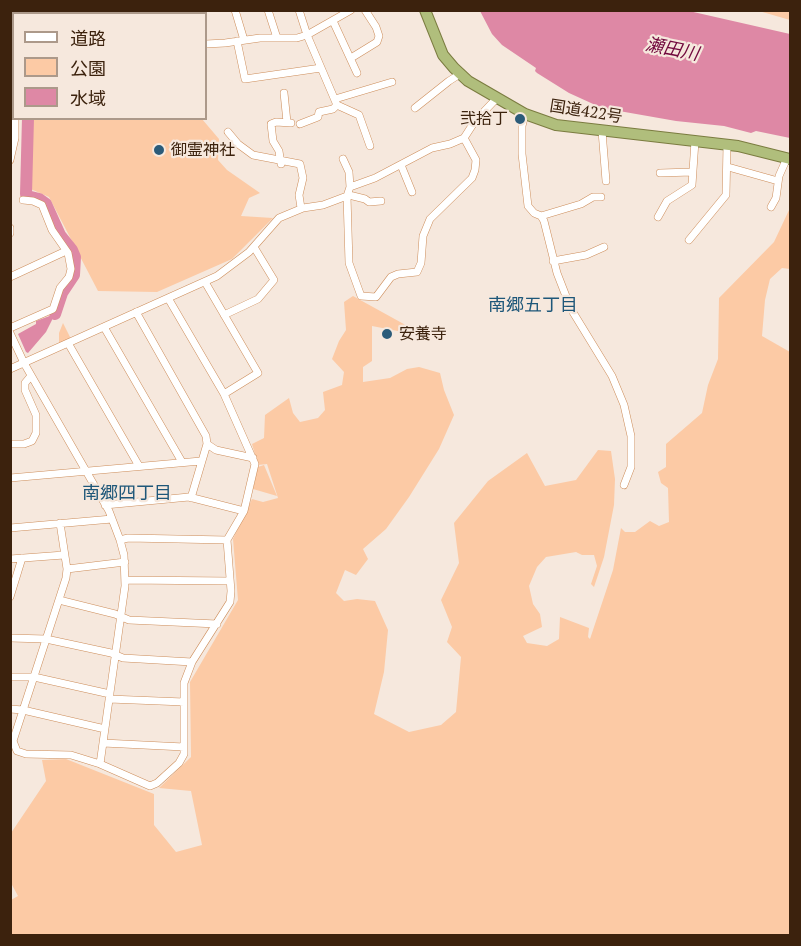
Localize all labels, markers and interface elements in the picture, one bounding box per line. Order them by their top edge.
legend [12,12,207,120]
text: 道路 [70,26,106,50]
water label: 瀬田川 [643,34,701,66]
text: 公園 [70,56,106,80]
text: 水域 [70,86,106,110]
street label: 国道422号 [548,97,624,127]
place label: 弐拾丁 [460,109,508,129]
marker: 弐拾丁 [513,112,527,126]
place label: 御霊神社 [171,140,235,160]
marker: 御霊神社 [152,143,166,157]
district label: 南郷五丁目 [488,295,578,317]
place label: 安養寺 [399,324,447,344]
marker: 安養寺 [380,327,394,341]
district label: 南郷四丁目 [82,483,172,505]

